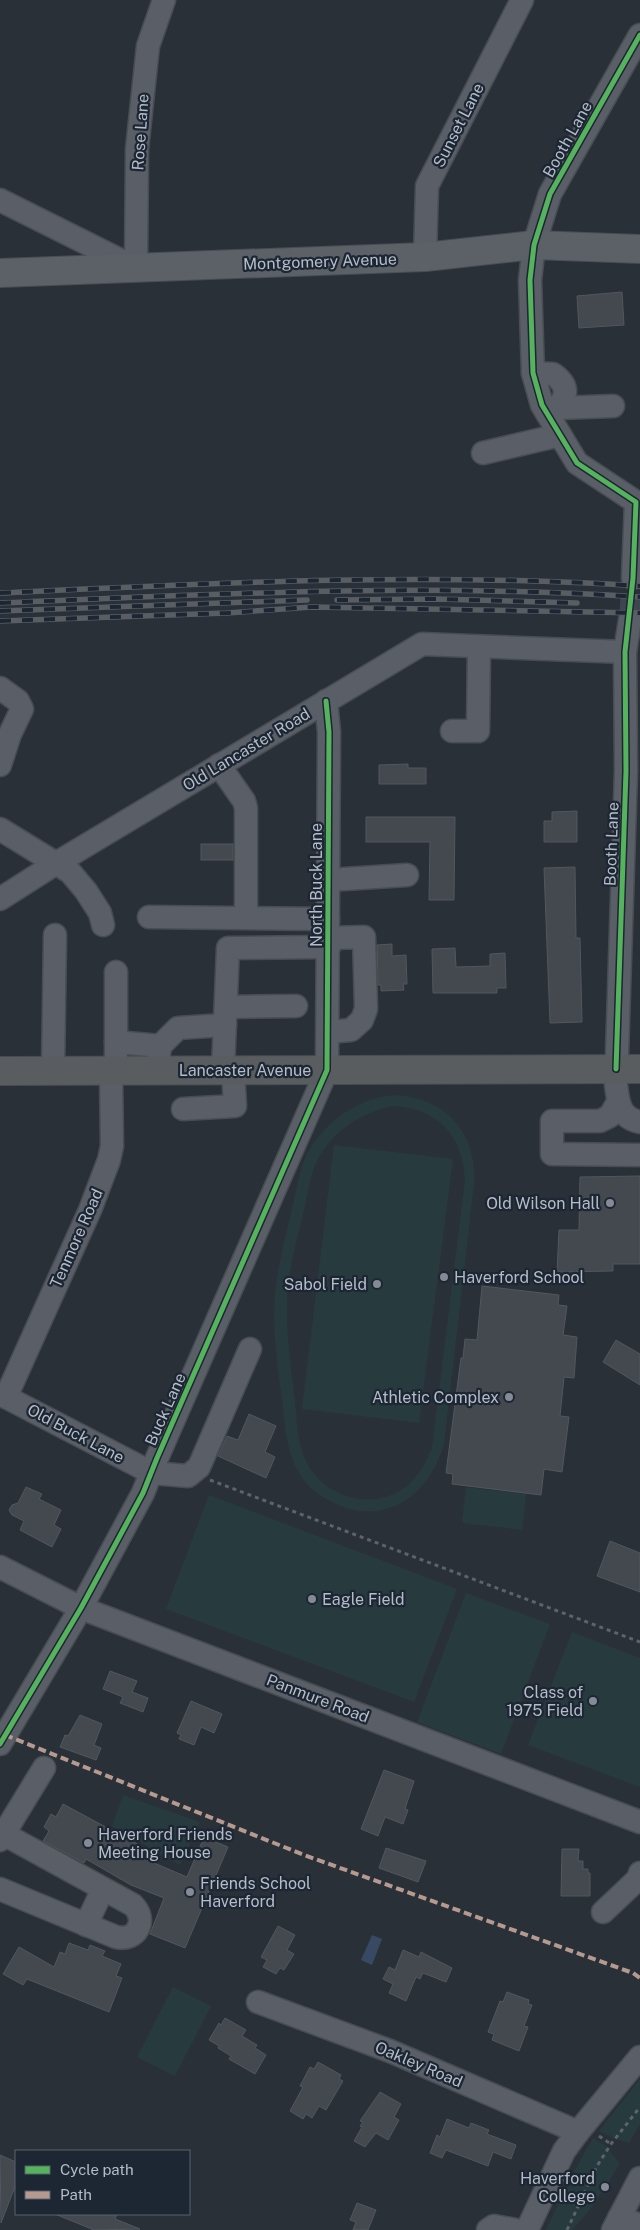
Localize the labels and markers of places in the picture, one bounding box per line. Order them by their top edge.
place label: Old Wilson Hall [486,1194,600,1213]
marker: Old Wilson Hall [604,1197,616,1209]
place label: Haverford School [454,1268,585,1287]
marker: Haverford School [438,1271,450,1283]
place label: Sabol Field [284,1275,367,1294]
marker: Sabol Field [371,1278,383,1290]
place label: Athletic Complex [372,1388,499,1407]
marker: Athletic Complex [503,1391,515,1403]
place label: Eagle Field [322,1590,404,1609]
marker: Eagle Field [306,1593,318,1605]
place label: Class of 1975 Field [507,1683,583,1720]
marker: Class of 1975 Field [587,1695,599,1707]
place label: Haverford Friends Meeting House [98,1825,233,1862]
marker: Haverford Friends Meeting House [82,1837,94,1849]
place label: Friends School Haverford [200,1874,311,1911]
marker: Friends School Haverford [184,1886,196,1898]
place label: Haverford College [520,2169,595,2206]
marker: Haverford College [599,2181,611,2193]

